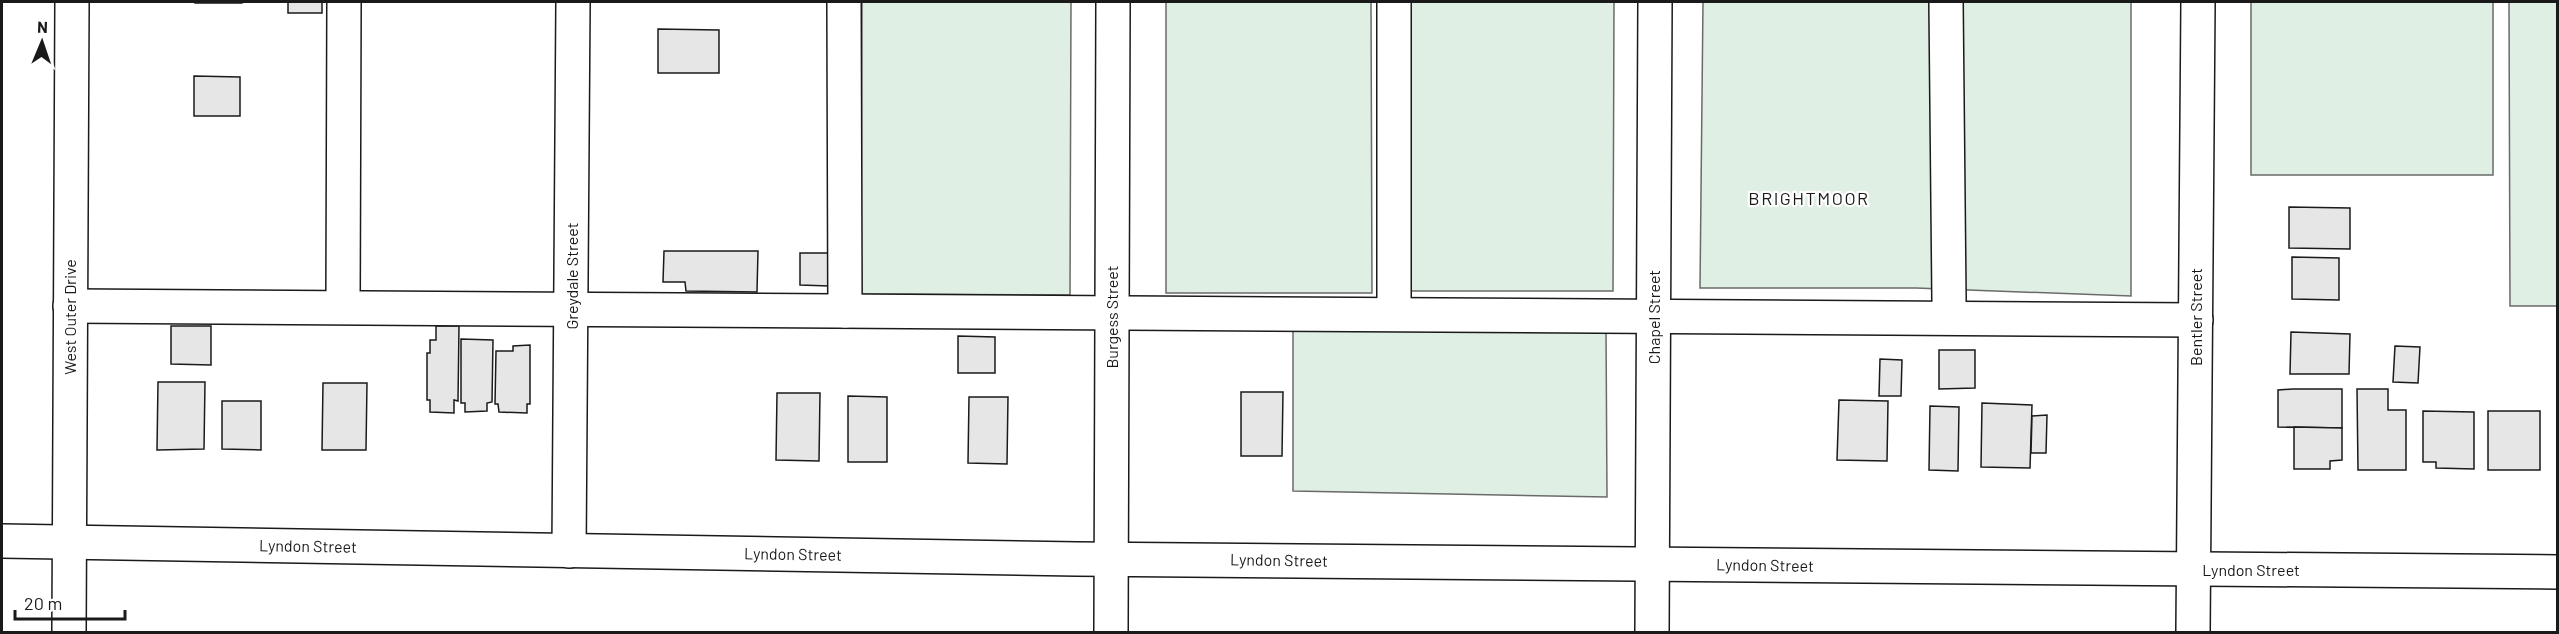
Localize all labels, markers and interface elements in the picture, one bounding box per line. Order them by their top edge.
north arrow [12,12,72,72]
text: N [37,17,48,36]
district label: BRIGHTMOOR [1748,187,1870,209]
street label: Greydale Street [562,223,581,329]
street label: West Outer Drive [60,259,79,375]
street label: Burgess Street [1102,266,1121,369]
street label: Bentler Street [2186,268,2205,366]
street label: Chapel Street [1644,270,1663,364]
street label: Lyndon Street [259,535,357,556]
street label: Lyndon Street [744,543,842,564]
street label: Lyndon Street [1230,549,1328,570]
street label: Lyndon Street [1716,554,1814,575]
street label: Lyndon Street [2202,560,2300,579]
scale bar [15,583,124,621]
text: 20 m [24,592,62,614]

